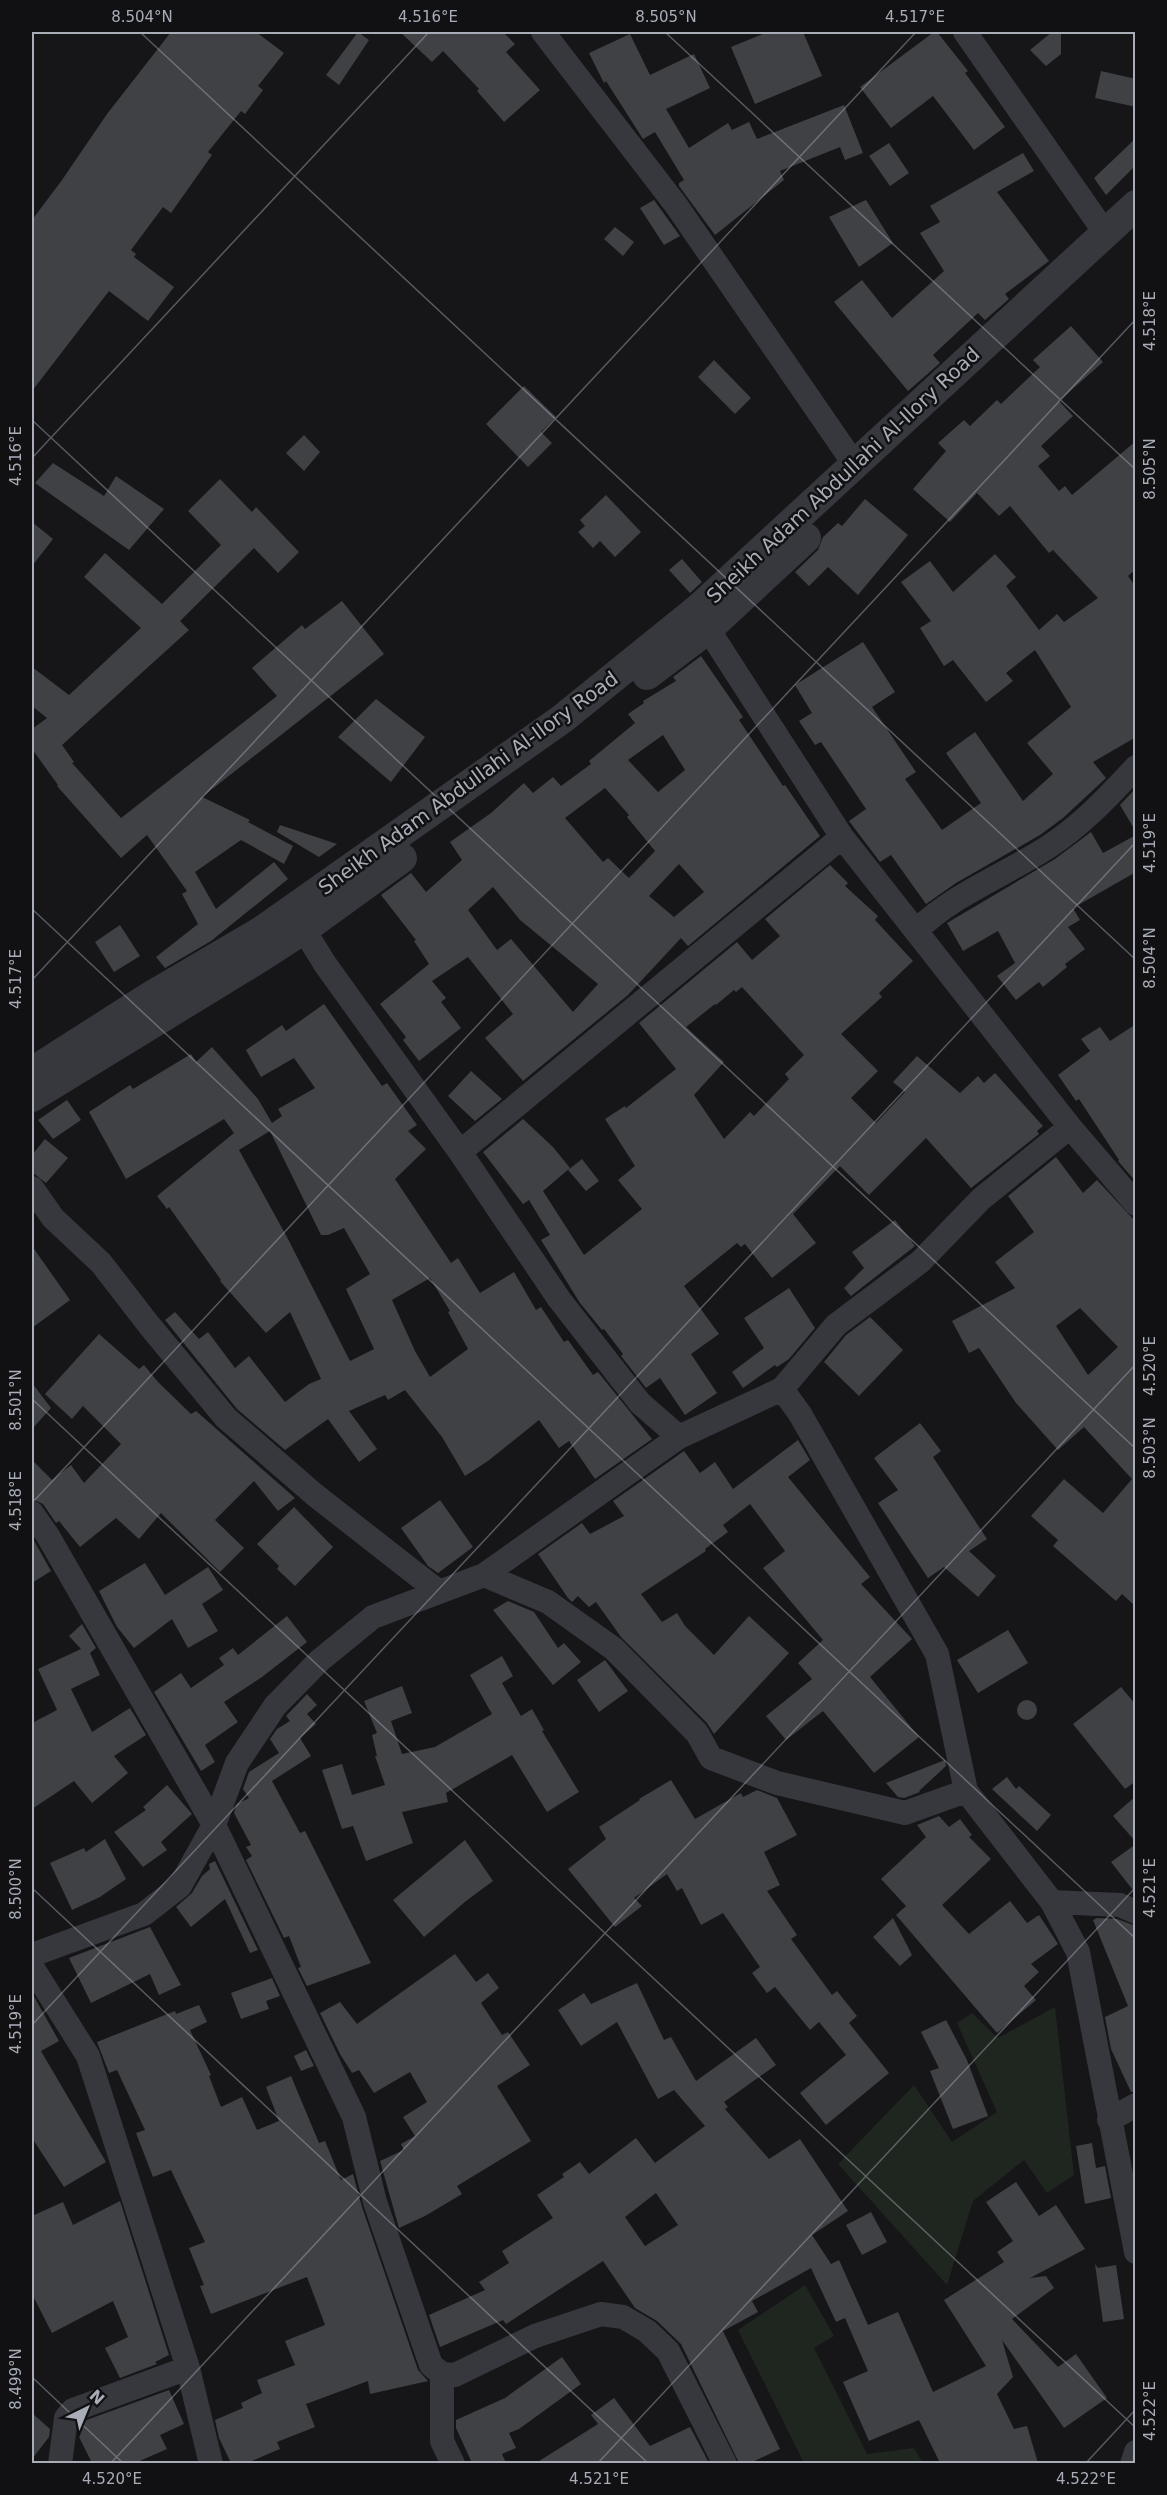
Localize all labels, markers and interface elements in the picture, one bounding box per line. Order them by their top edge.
text: 8.504°N [111,8,173,26]
text: 4.516°E [398,8,458,26]
text: 8.505°N [635,8,697,26]
text: 4.517°E [885,8,945,26]
text: 4.518°E [1141,291,1159,351]
street label: Sheikh Adam Abdullahi Al-Ilory Road [702,342,984,608]
text: 4.516°E [7,426,25,486]
text: 8.505°N [1141,438,1159,500]
street label: Sheikh Adam Abdullahi Al-Ilory Road [314,666,622,900]
text: 4.519°E [1141,813,1159,873]
text: 8.504°N [1141,927,1159,989]
text: 4.517°E [7,949,25,1009]
text: 4.520°E [1141,1336,1159,1396]
text: 8.501°N [7,1369,25,1431]
text: 8.503°N [1141,1417,1159,1479]
text: 4.518°E [7,1471,25,1531]
text: 8.500°N [7,1858,25,1920]
text: 4.521°E [1141,1858,1159,1918]
text: 4.519°E [7,1994,25,2054]
text: 8.499°N [7,2348,25,2410]
north arrow [57,2378,117,2438]
text: 4.522°E [1141,2381,1159,2441]
text: N [86,2386,108,2409]
text: 4.520°E [82,2470,142,2488]
text: 4.521°E [569,2470,629,2488]
text: 4.522°E [1056,2470,1116,2488]

